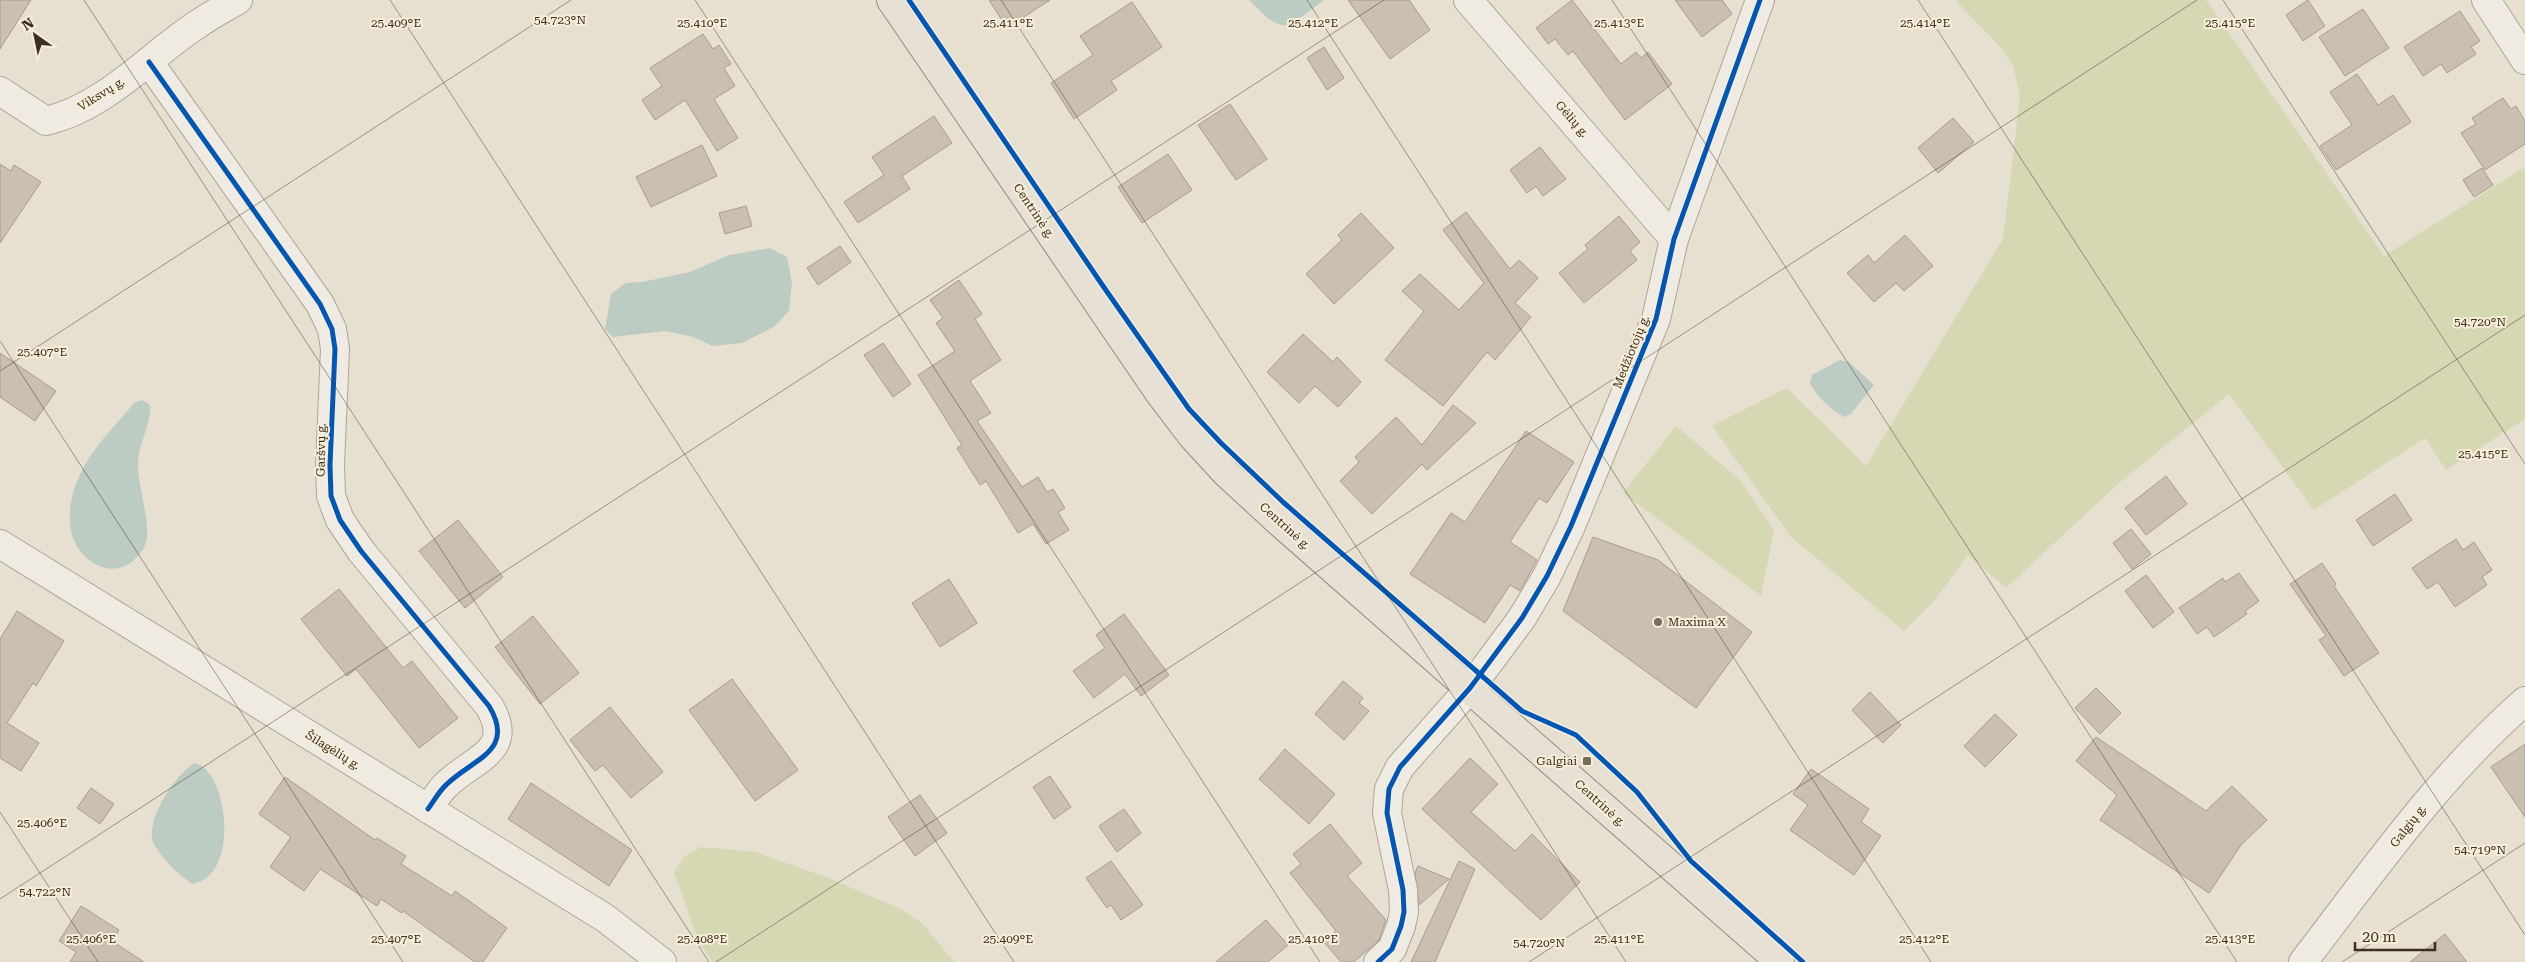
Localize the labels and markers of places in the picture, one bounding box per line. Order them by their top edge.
place label: Maxima X [1668,615,1726,629]
marker: Maxima X [1652,616,1664,628]
place label: Galgiai [1536,754,1577,768]
marker: Galgiai [1581,755,1593,767]

